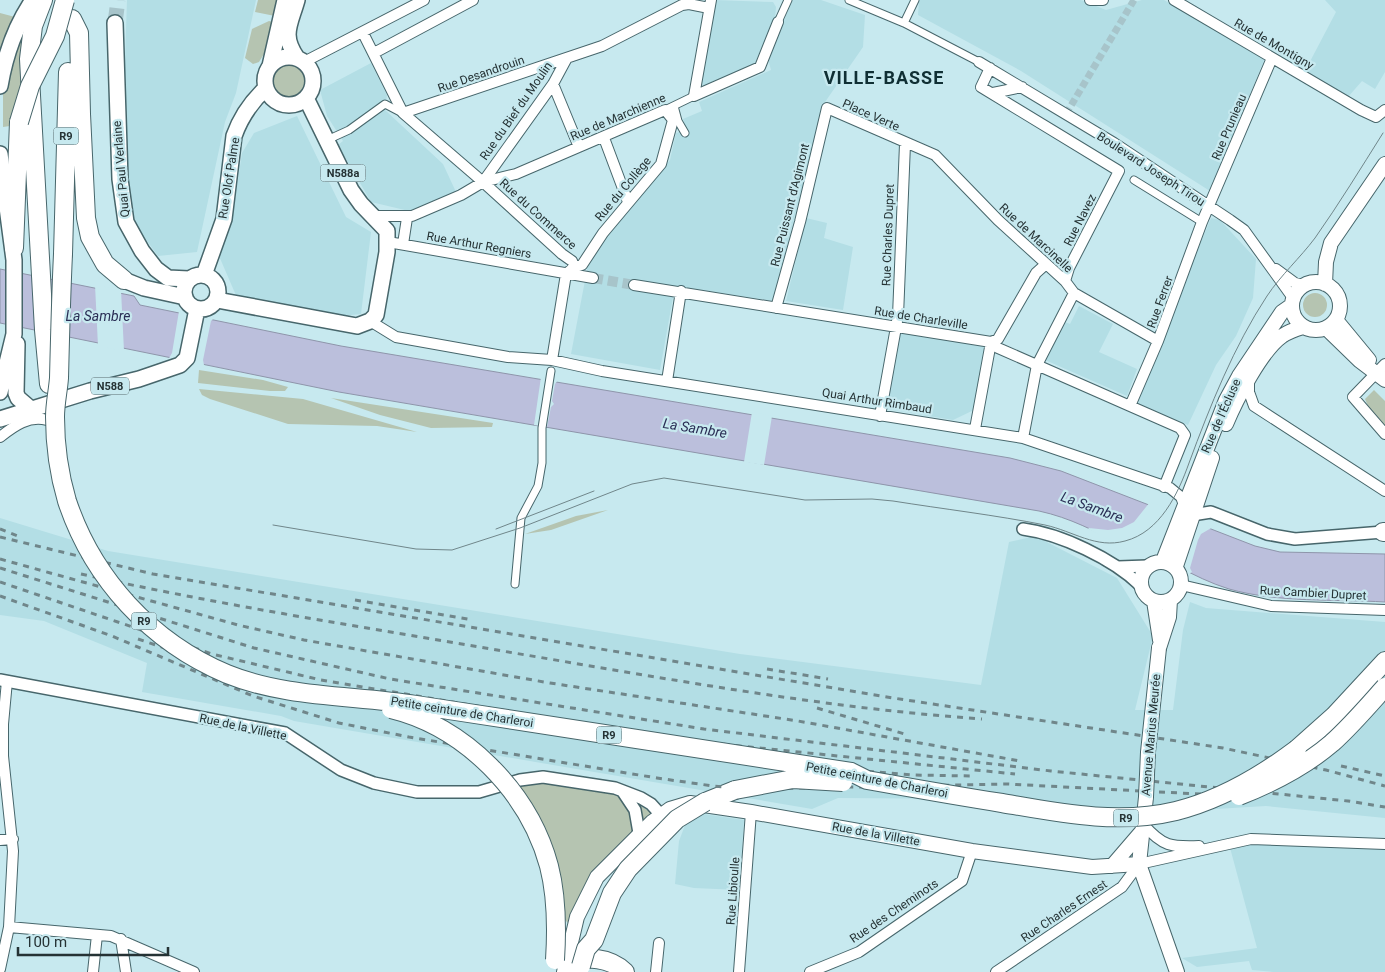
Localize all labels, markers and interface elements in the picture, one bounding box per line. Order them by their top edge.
street label: Rue de Montigny [1232,16,1316,73]
street label: Rue Desandrouin [436,53,526,95]
street label: Rue du Bief du Moulin [477,59,555,163]
district label: VILLE-BASSE [824,67,944,88]
street label: Rue de Marchienne [568,91,668,143]
street label: Rue Prunieau [1209,92,1249,162]
street label: Place Verte [840,96,902,134]
street label: Quai Paul Verlaine [110,120,132,218]
road number: R9 [54,128,78,144]
street label: Boulevard Joseph Tirou [1094,129,1208,209]
street label: Rue Olof Palme [216,136,242,220]
street label: Rue Puissant d'Agimont [768,142,812,268]
street label: Rue du Collège [592,154,654,224]
road number: N588a [320,164,366,182]
street label: Rue du Commerce [497,176,579,252]
street label: Rue Charles Dupret [879,184,897,286]
street label: Rue Navez [1061,192,1099,248]
street label: Rue de Marcinelle [997,201,1075,275]
street label: Rue Arthur Regniers [425,229,533,261]
street label: Rue Ferrer [1144,274,1176,330]
street label: Rue de Charleville [873,304,969,332]
water label: La Sambre [66,308,130,324]
street label: Rue de l'Écluse [1198,376,1244,455]
road number: N588 [91,378,129,394]
street label: Quai Arthur Rimbaud [821,385,933,417]
water label: La Sambre [662,415,728,441]
water label: La Sambre [1059,488,1125,526]
street label: Rue Cambier Dupret [1259,583,1367,603]
road number: R9 [132,612,156,630]
street label: Avenue Marius Meurée [1139,674,1163,796]
street label: Petite ceinture de Charleroi [390,694,534,730]
street label: Rue de la Villette [198,711,288,743]
road number: R9 [596,726,622,744]
street label: Petite ceinture de Charleroi [805,759,949,801]
road number: R9 [1114,810,1138,826]
street label: Rue de la Villette [831,819,921,849]
street label: Rue Libioulle [724,857,742,925]
street label: Rue des Cheminots [847,876,941,946]
street label: Rue Charles Ernest [1018,877,1110,945]
scale bar [18,924,168,956]
text: 100 m [25,933,67,951]

